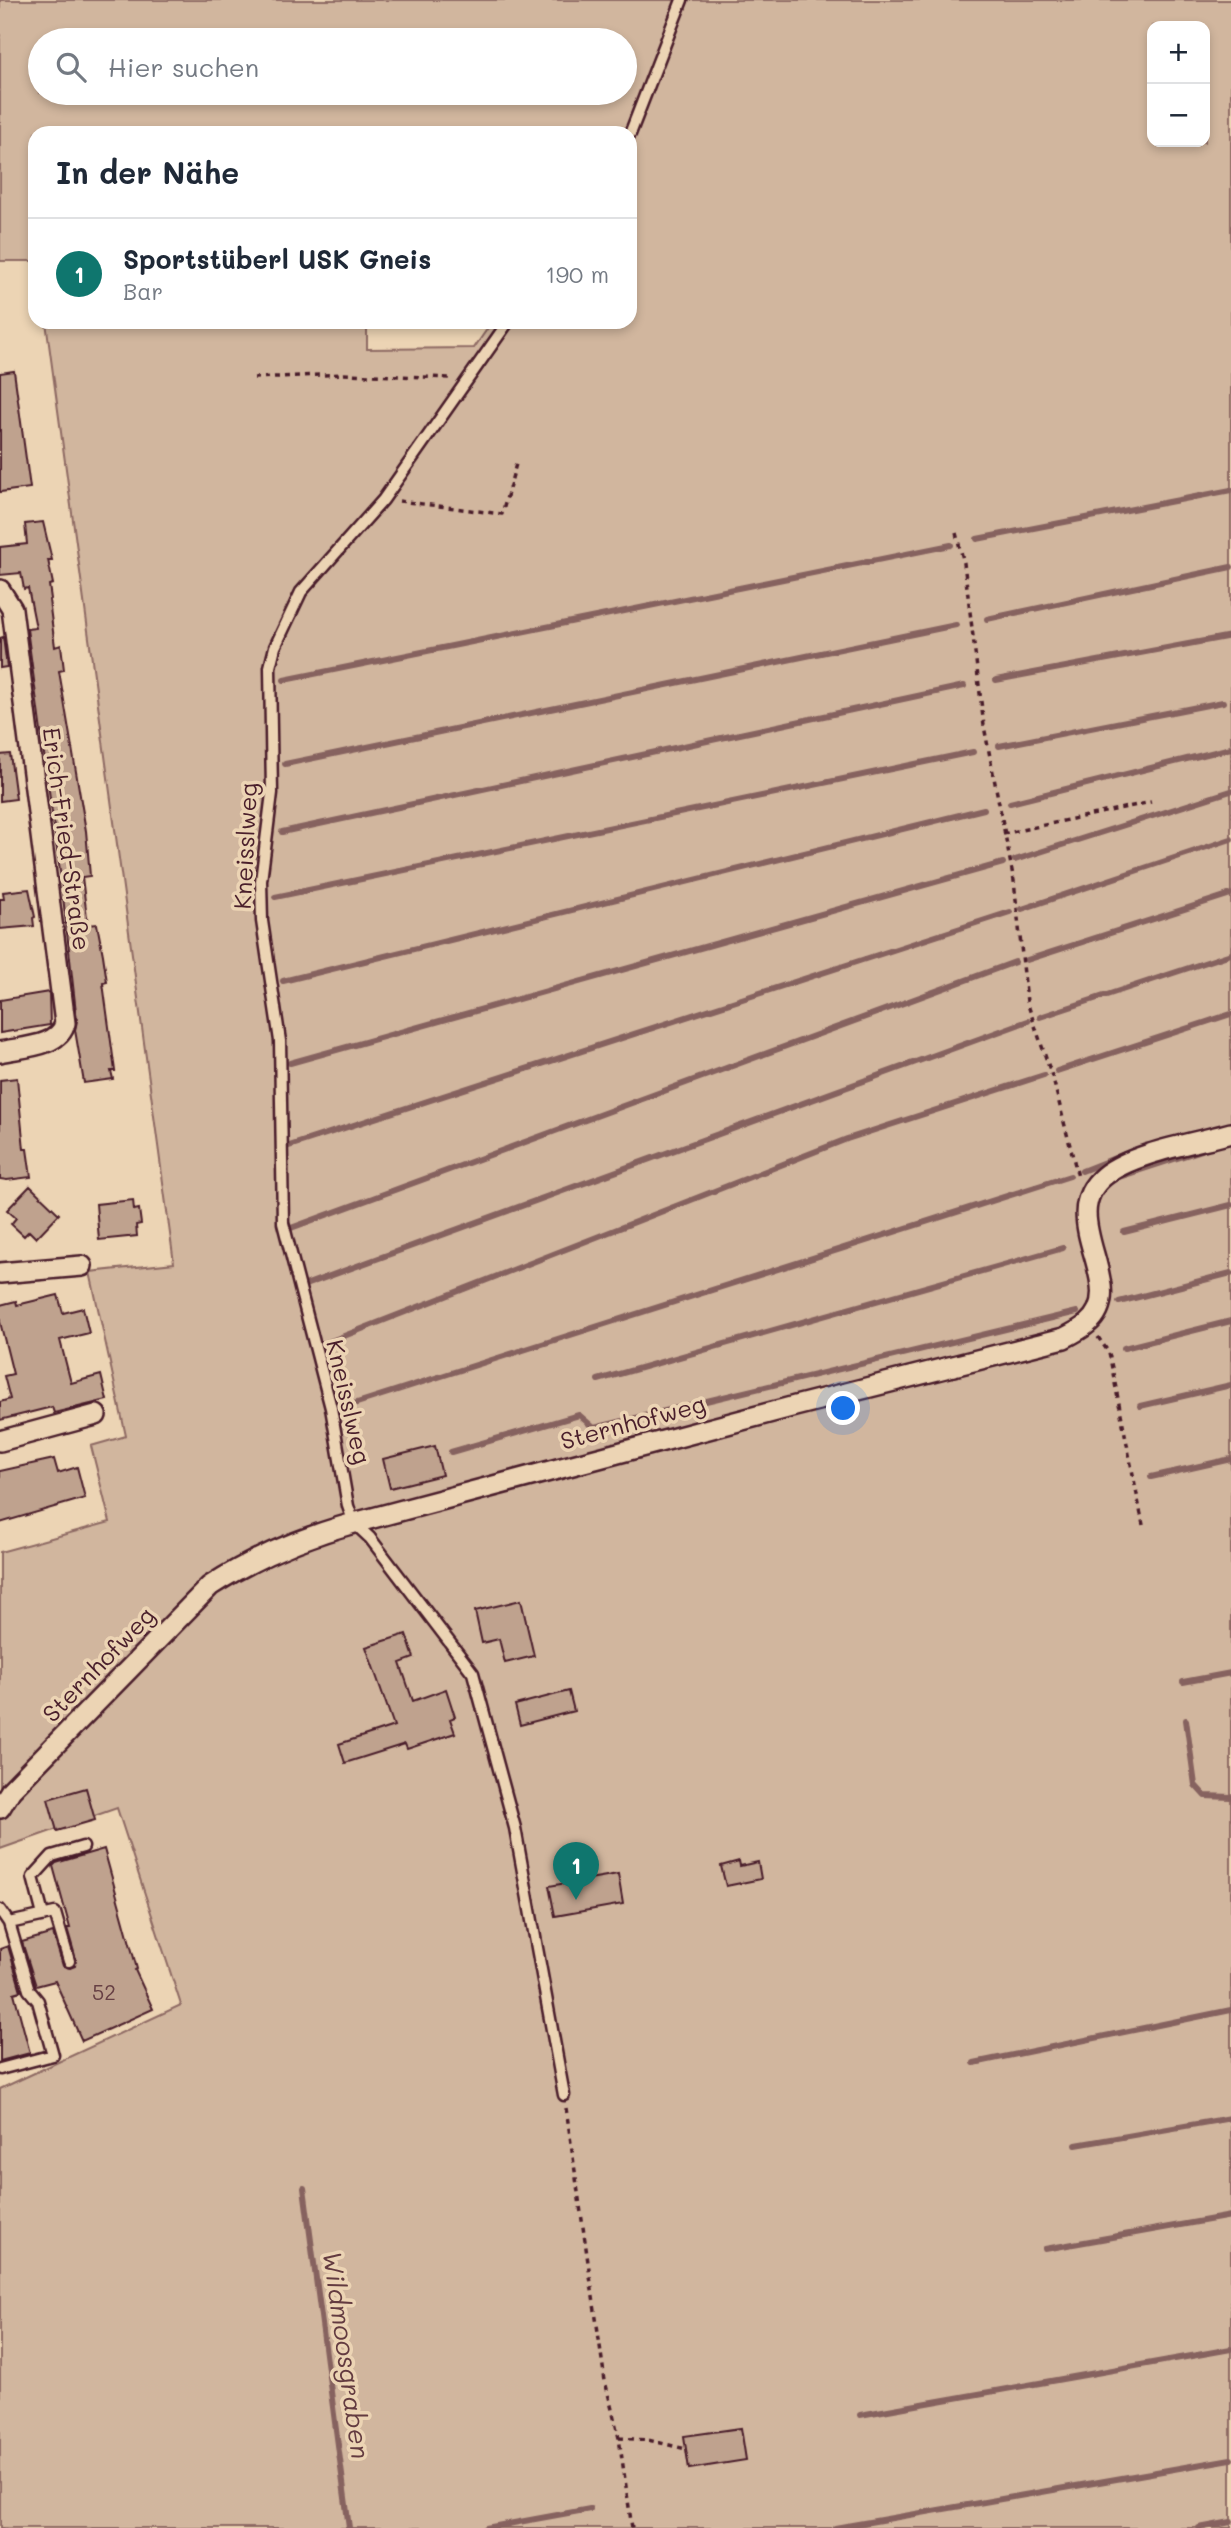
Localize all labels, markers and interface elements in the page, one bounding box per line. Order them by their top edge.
map controls [1147,21,1210,147]
button: + [1147,21,1210,84]
search box [28,28,637,105]
icon: search [52,48,90,86]
text: Hier suchen [108,50,259,84]
button: − [1147,84,1210,147]
text: In der Nähe [56,152,239,192]
text: Sportstüberl USK Gneis [123,242,431,276]
text: 1 [74,259,84,289]
text: 190 m [545,259,609,289]
text: Bar [123,276,163,306]
street label: Erich-Fried-Straße [36,725,98,952]
street label: Kneisslweg [226,782,263,910]
street label: Kneisslweg [320,1336,379,1467]
street label: Sternhofweg [557,1387,708,1456]
your location [826,1391,860,1425]
street label: Sternhofweg [35,1600,161,1728]
pin: 1 [553,1842,599,1900]
house number: 52 [92,1978,116,2005]
water label: Wildmoosgraben [316,2249,378,2461]

